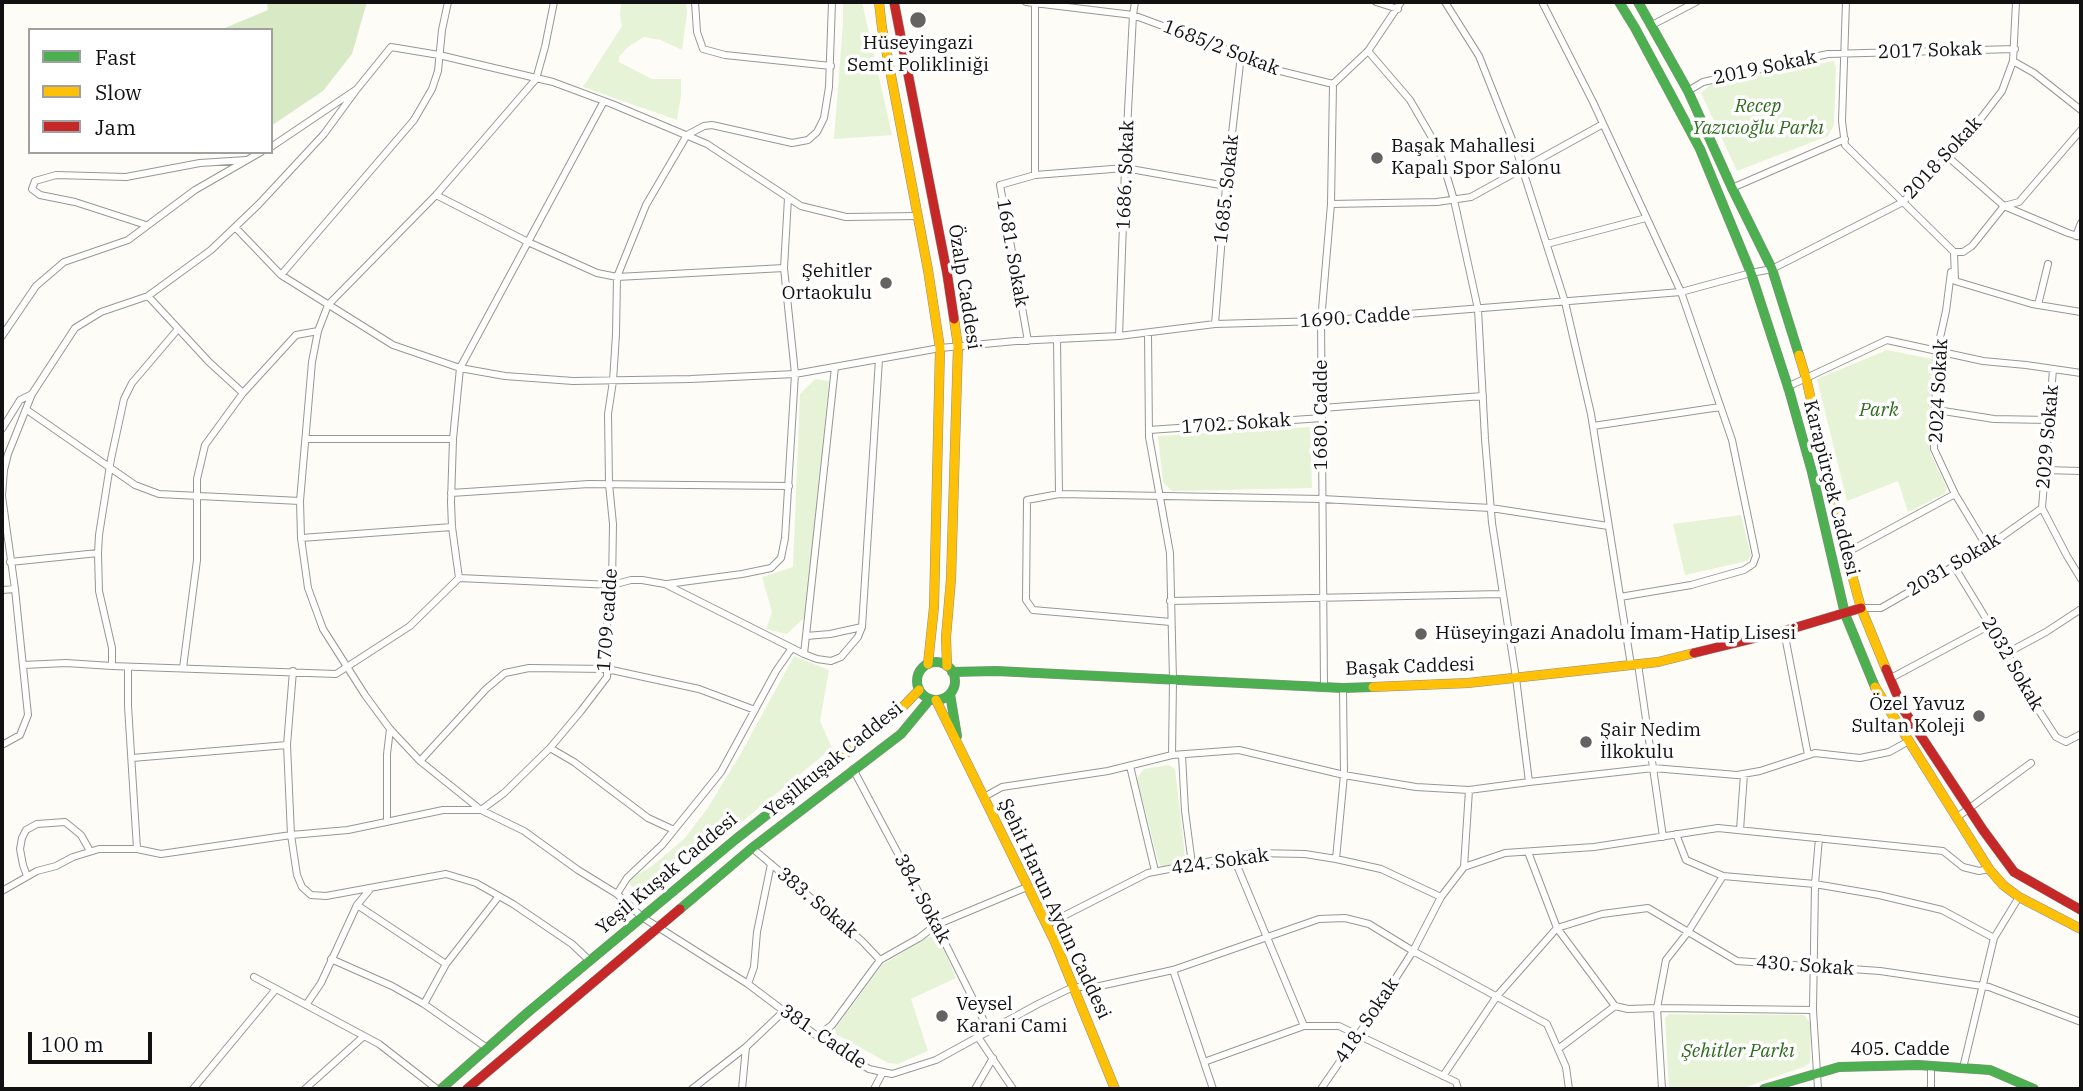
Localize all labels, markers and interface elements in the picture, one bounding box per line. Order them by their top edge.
marker: Hüseyingazi Semt Polikliniği [908,10,928,30]
street label: 1685/2 Sokak [1160,15,1282,81]
legend [28,28,273,154]
place label: Hüseyingazi Semt Polikliniği [847,33,989,77]
street label: 2017 Sokak [1877,38,1983,64]
text: Fast [95,43,136,71]
street label: 2019 Sokak [1712,46,1818,90]
text: Slow [95,78,142,106]
park label: Recep Yazıcıoğlu Parkı [1692,96,1824,140]
street label: 2018 Sokak [1899,112,1987,204]
text: Jam [95,113,136,141]
street label: 1686. Sokak [1113,120,1139,230]
street label: 1685. Sokak [1210,133,1244,245]
place label: Başak Mahallesi Kapalı Spor Salonu [1391,136,1561,180]
marker: Başak Mahallesi Kapalı Spor Salonu [1369,150,1385,166]
street label: 1681. Sokak [991,197,1033,309]
street label: Özalp Caddesi [943,223,985,351]
place label: Şehitler Ortaokulu [782,261,872,305]
marker: Şehitler Ortaokulu [878,275,894,291]
street label: 1690. Cadde [1299,303,1411,333]
street label: 2024 Sokak [1925,338,1953,444]
street label: 1680. Cadde [1311,360,1333,470]
street label: 2029 Sokak [2032,384,2064,490]
street label: Karapürçek Caddesi [1798,398,1864,578]
park label: Park [1859,400,1899,422]
street label: 1702. Sokak [1181,409,1291,439]
street label: 2031 Sokak [1903,528,2005,602]
street label: 1709 cadde [593,568,623,672]
street label: 2032 Sokak [1976,613,2048,715]
place label: Hüseyingazi Anadolu İmam-Hatip Lisesi [1435,623,1796,645]
marker: Hüseyingazi Anadolu İmam-Hatip Lisesi [1413,626,1429,642]
street label: Başak Caddesi [1345,653,1475,681]
place label: Özel Yavuz Sultan Koleji [1851,694,1965,738]
street label: Yeşilkuşak Caddesi [760,697,908,823]
marker: Özel Yavuz Sultan Koleji [1971,708,1987,724]
place label: Şair Nedim İlkokulu [1600,720,1701,764]
marker: Şair Nedim İlkokulu [1578,734,1594,750]
street label: Şehit Harun Aydın Caddesi [993,795,1115,1023]
street label: Yeşil Kuşak Caddesi [592,808,742,940]
street label: 424. Sokak [1170,844,1270,880]
street label: 384. Sokak [889,850,955,948]
street label: 383. Sokak [772,863,862,943]
street label: 430. Sokak [1755,951,1855,981]
street label: 418. Sokak [1330,974,1404,1068]
place label: Veysel Karani Cami [956,994,1067,1038]
street label: 381. Cadde [775,1000,871,1074]
marker: Veysel Karani Cami [934,1008,950,1024]
scale bar [32,1018,156,1062]
text: 100 m [41,1030,104,1058]
street label: 405. Cadde [1850,1039,1950,1061]
park label: Şehitler Parkı [1681,1041,1795,1063]

